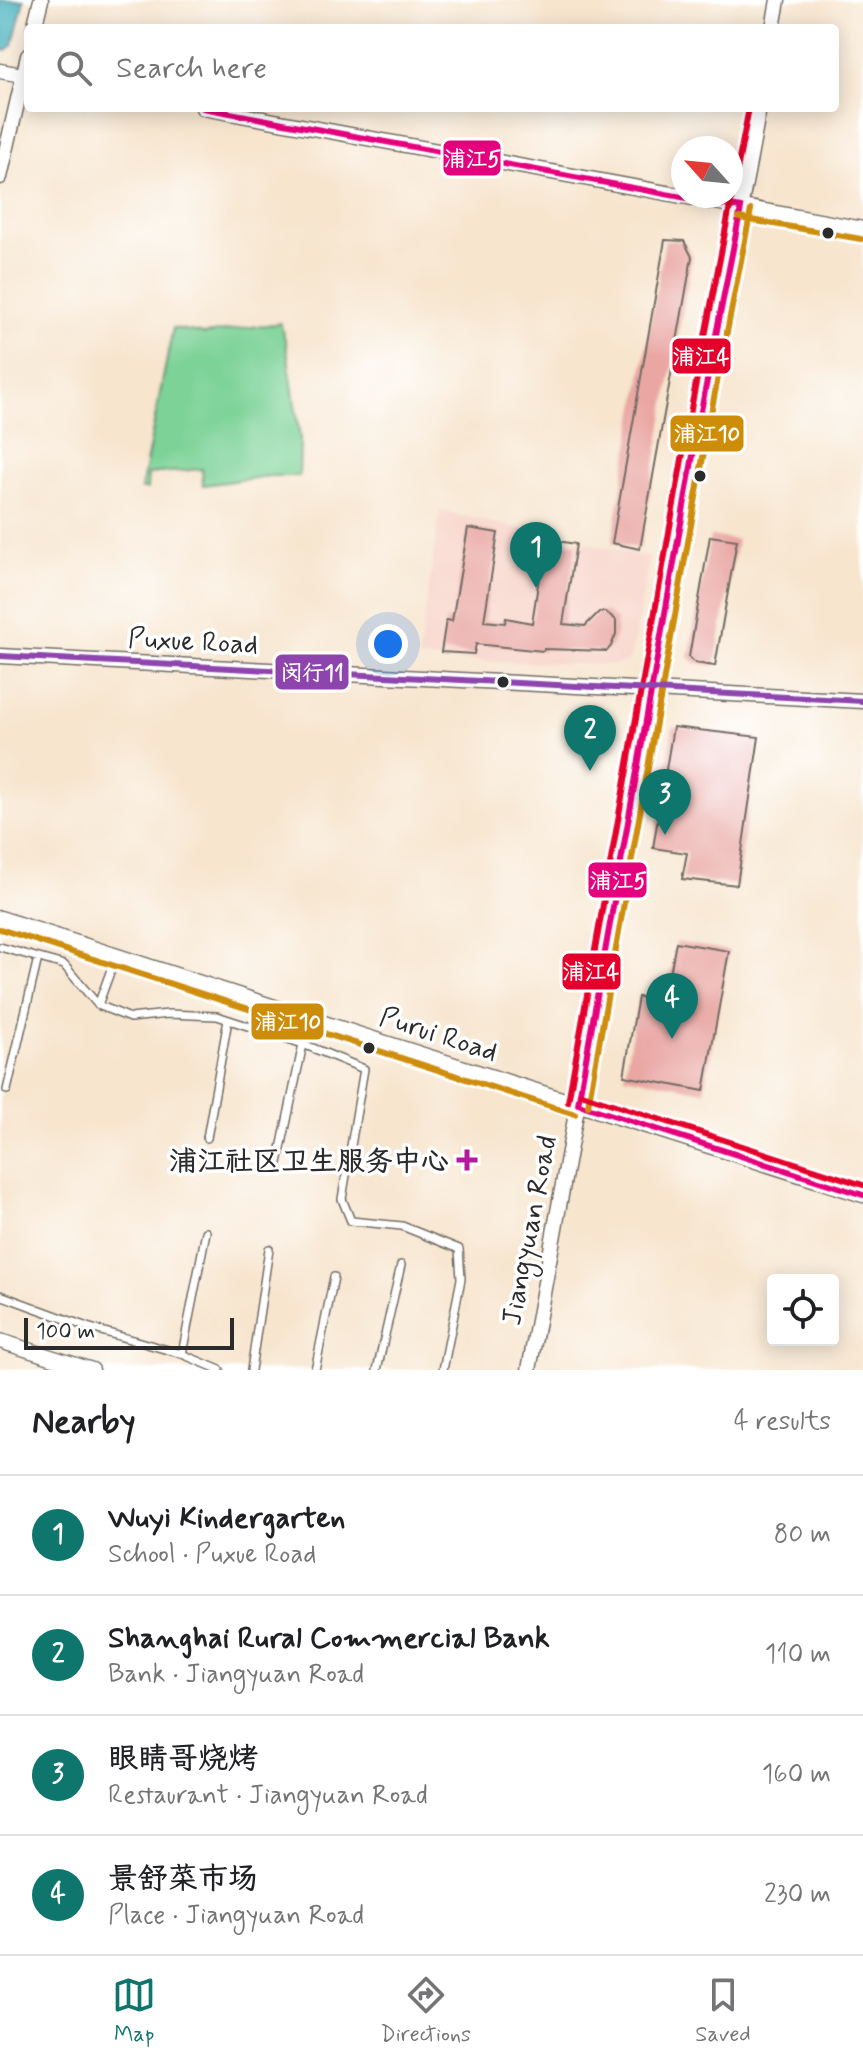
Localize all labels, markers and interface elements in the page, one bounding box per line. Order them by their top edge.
search box [24,24,839,112]
icon: search [52,46,96,90]
text: Search here [116,49,267,88]
north arrow [671,136,743,208]
line badge: 浦江5 [442,139,502,177]
text: 浦江5 [443,146,501,174]
unlabelled marker [820,225,836,241]
line badge: 浦江4 [671,337,732,375]
text: 浦江4 [673,344,730,372]
line badge: 浦江10 [669,414,745,453]
text: 浦江10 [674,421,740,449]
unlabelled marker [692,468,708,484]
pin: 1 [510,522,562,588]
street label: Puxue Road [127,621,259,664]
your location [368,624,408,664]
line badge: 闵行11 [274,653,350,691]
text: 闵行11 [280,660,344,688]
unlabelled marker [495,674,511,690]
pin: 2 [564,705,616,771]
pin: 3 [639,769,691,835]
line badge: 浦江5 [587,861,648,899]
text: 浦江5 [589,868,647,896]
line badge: 浦江4 [561,952,622,991]
text: 浦江4 [563,959,620,987]
pin: 4 [646,973,698,1039]
street label: Purui Road [375,999,502,1072]
line badge: 浦江10 [250,1002,325,1041]
text: 浦江10 [255,1009,321,1037]
unlabelled marker [361,1040,377,1056]
street label: Jiangyuan Road [494,1132,569,1329]
place label: 浦江社区卫生服务中心 [169,1144,449,1181]
marker: 浦江社区卫生服务中心 [456,1149,478,1171]
map controls [767,1274,839,1346]
button: locate [767,1274,839,1346]
scale bar [24,1314,234,1350]
text: 100 m [36,1318,95,1346]
text: Nearby [32,1400,136,1445]
text: 4 results [734,1405,831,1439]
text: Wuyi Kindergarten [108,1499,345,1538]
text: 1 [52,1518,64,1552]
text: 80 m [774,1518,831,1552]
text: School · Puxue Road [108,1538,316,1572]
text: Shanghai Rural Commercial Bank [108,1619,550,1658]
text: 2 [52,1638,64,1672]
text: 110 m [765,1638,831,1672]
text: Bank · Jiangyuan Road [108,1658,364,1692]
text: 眼睛哥烧烤 [108,1740,258,1779]
text: 3 [52,1758,64,1792]
text: 160 m [762,1758,831,1792]
text: Restaurant · Jiangyuan Road [108,1779,428,1813]
text: 景舒菜市场 [108,1860,258,1899]
text: 4 [50,1878,66,1912]
text: 230 m [764,1878,831,1912]
text: Place · Jiangyuan Road [108,1899,364,1933]
tab: Map [112,1973,156,2049]
tab: Directions [380,1973,471,2049]
tab: Saved [695,1973,751,2049]

